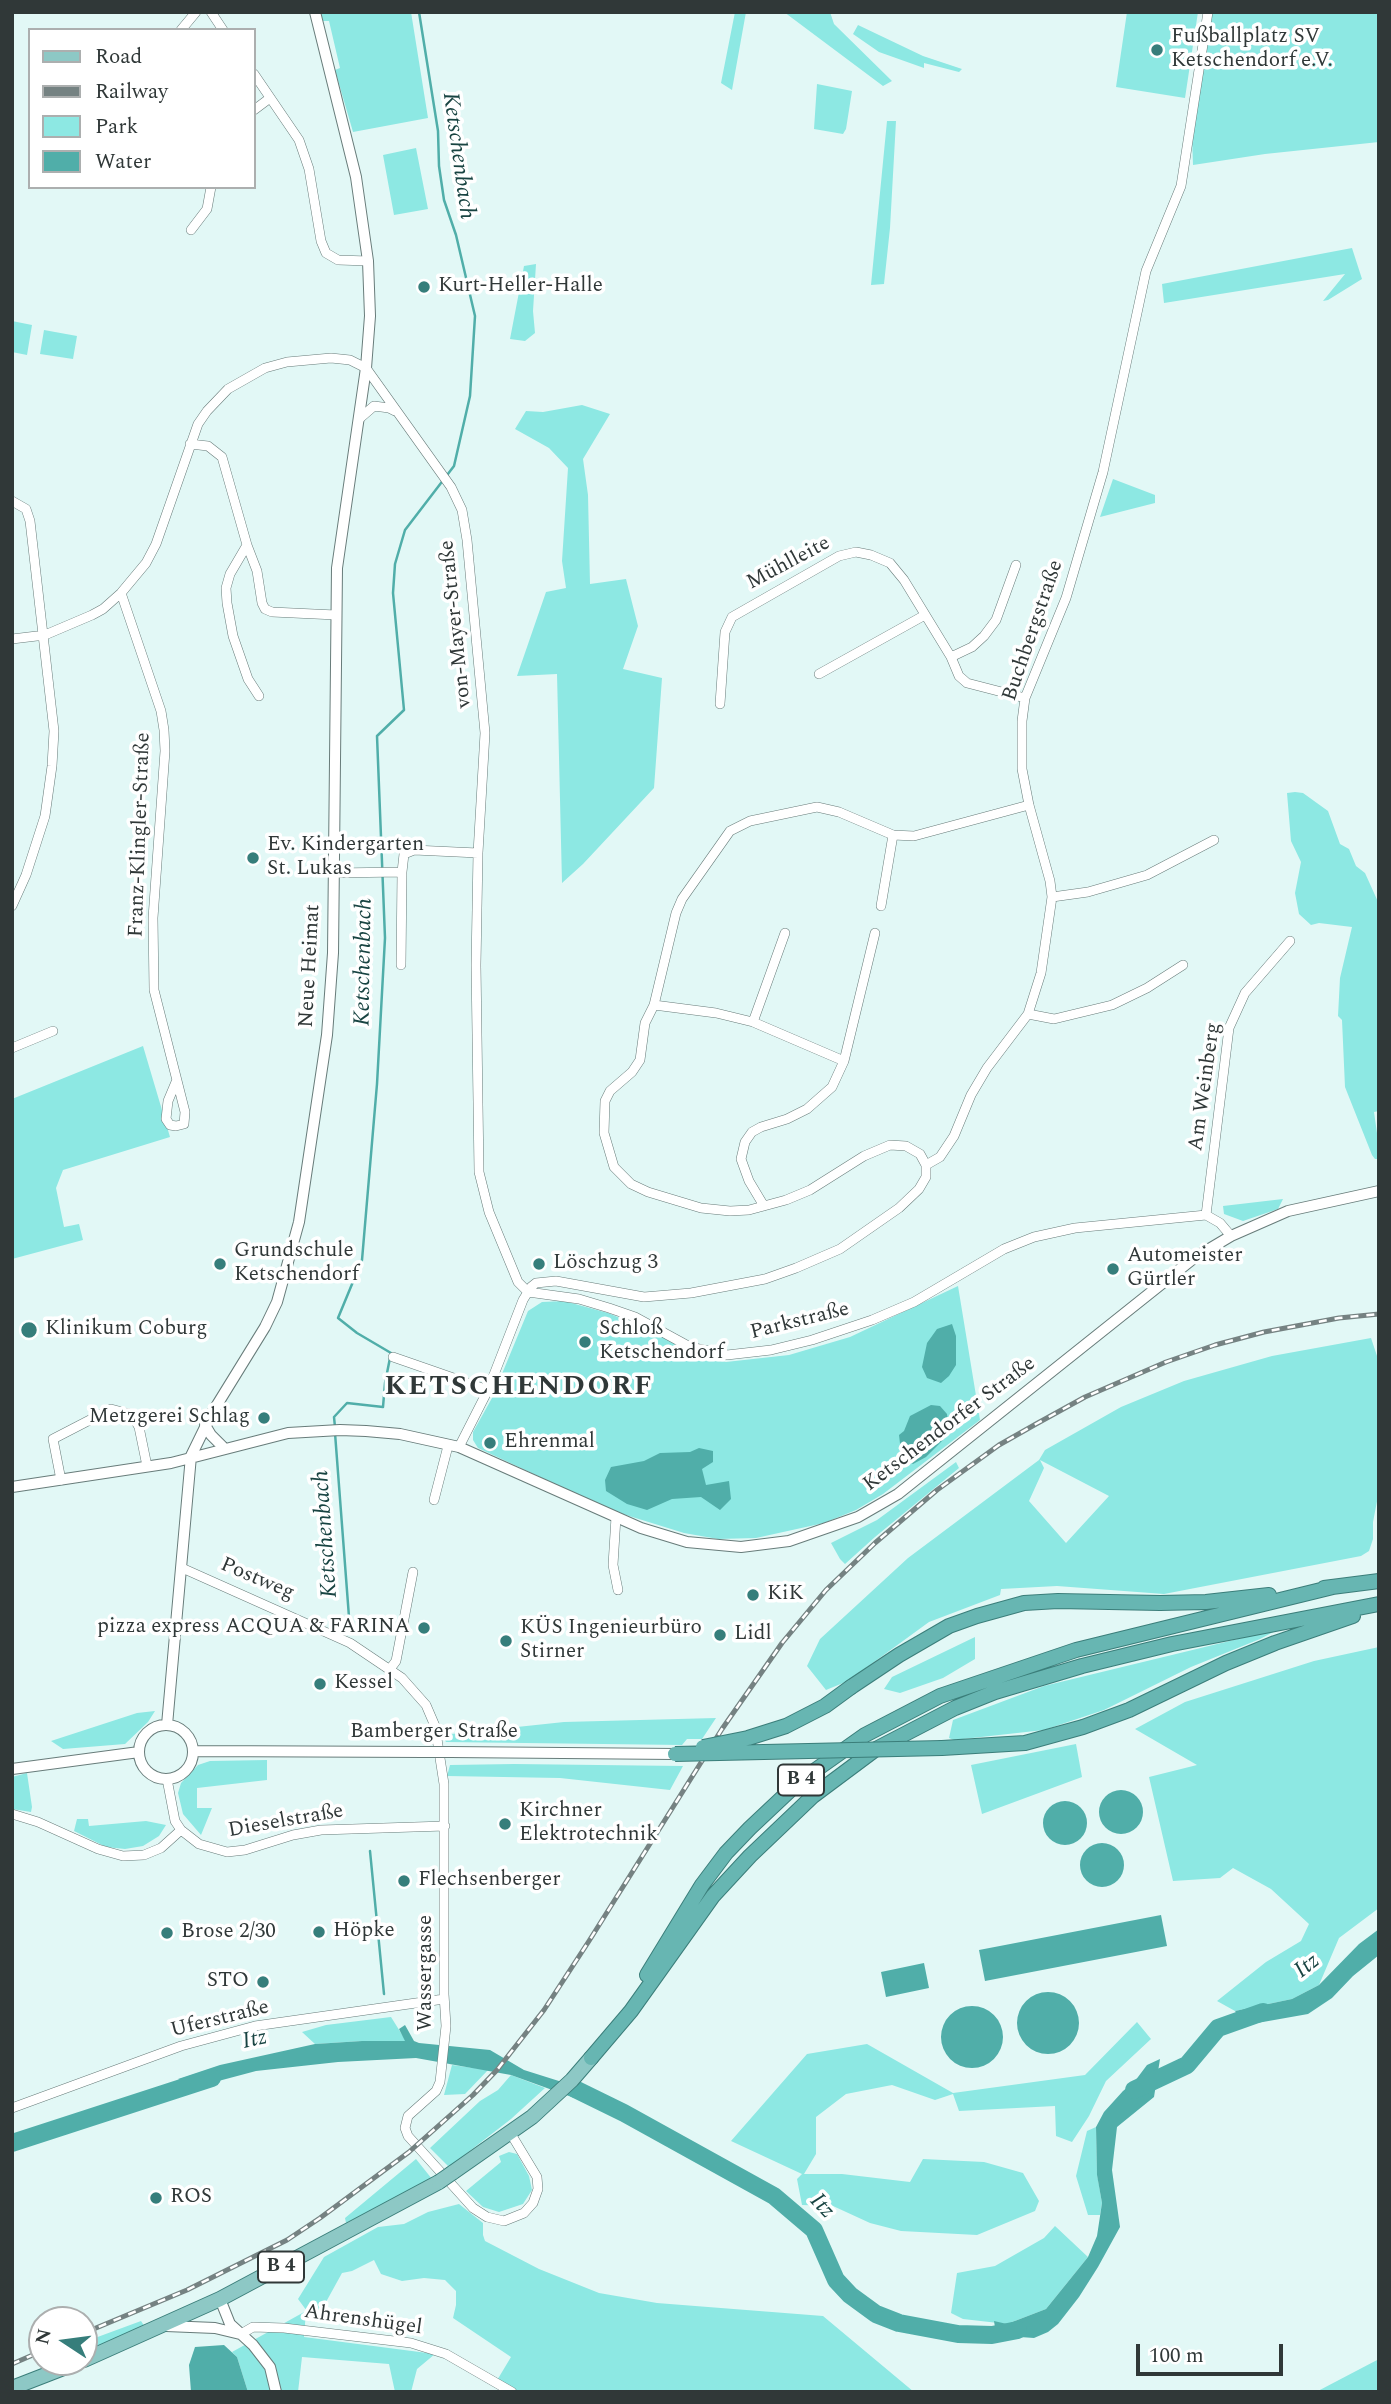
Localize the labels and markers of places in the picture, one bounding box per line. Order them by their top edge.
place label: Fußballplatz SV Ketschendorf e.V. [1171,25,1333,75]
marker: Fußballplatz SV Ketschendorf e.V. [1149,42,1165,58]
place label: Kurt-Heller-Halle [438,274,603,300]
marker: Kurt-Heller-Halle [416,279,432,295]
place label: Ev. Kindergarten St. Lukas [267,833,424,883]
marker: Ev. Kindergarten St. Lukas [245,850,261,866]
place label: Grundschule Ketschendorf [234,1239,359,1289]
place label: Automeister Gürtler [1127,1244,1242,1294]
place label: Löschzug 3 [553,1251,658,1277]
marker: Grundschule Ketschendorf [212,1256,228,1272]
marker: Löschzug 3 [531,1256,547,1272]
marker: Automeister Gürtler [1105,1261,1121,1277]
place label: Klinikum Coburg [45,1317,208,1343]
place label: Schloß Ketschendorf [599,1317,724,1367]
marker: Klinikum Coburg [19,1320,39,1340]
marker: Schloß Ketschendorf [577,1334,593,1350]
place label: Metzgerei Schlag [89,1405,250,1431]
marker: Metzgerei Schlag [256,1410,272,1426]
place label: Ehrenmal [504,1430,595,1456]
marker: Ehrenmal [482,1435,498,1451]
place label: KiK [767,1582,804,1608]
marker: KiK [745,1587,761,1603]
place label: pizza express ACQUA & FARINA [97,1615,410,1641]
place label: KÜS Ingenieurbüro Stirner [520,1616,702,1666]
marker: pizza express ACQUA & FARINA [416,1620,432,1636]
place label: Lidl [734,1622,772,1648]
marker: Lidl [712,1627,728,1643]
marker: KÜS Ingenieurbüro Stirner [498,1633,514,1649]
place label: Kessel [334,1671,393,1697]
marker: Kessel [312,1676,328,1692]
place label: Kirchner Elektrotechnik [519,1799,658,1849]
marker: Kirchner Elektrotechnik [497,1816,513,1832]
place label: Flechsenberger [418,1868,560,1894]
marker: Flechsenberger [396,1873,412,1889]
place label: Höpke [333,1919,395,1945]
place label: Brose 2/30 [181,1920,276,1946]
marker: Höpke [311,1924,327,1940]
marker: Brose 2/30 [159,1925,175,1941]
place label: STO [207,1969,249,1995]
marker: STO [255,1974,271,1990]
place label: ROS [170,2185,212,2211]
marker: ROS [148,2190,164,2206]

